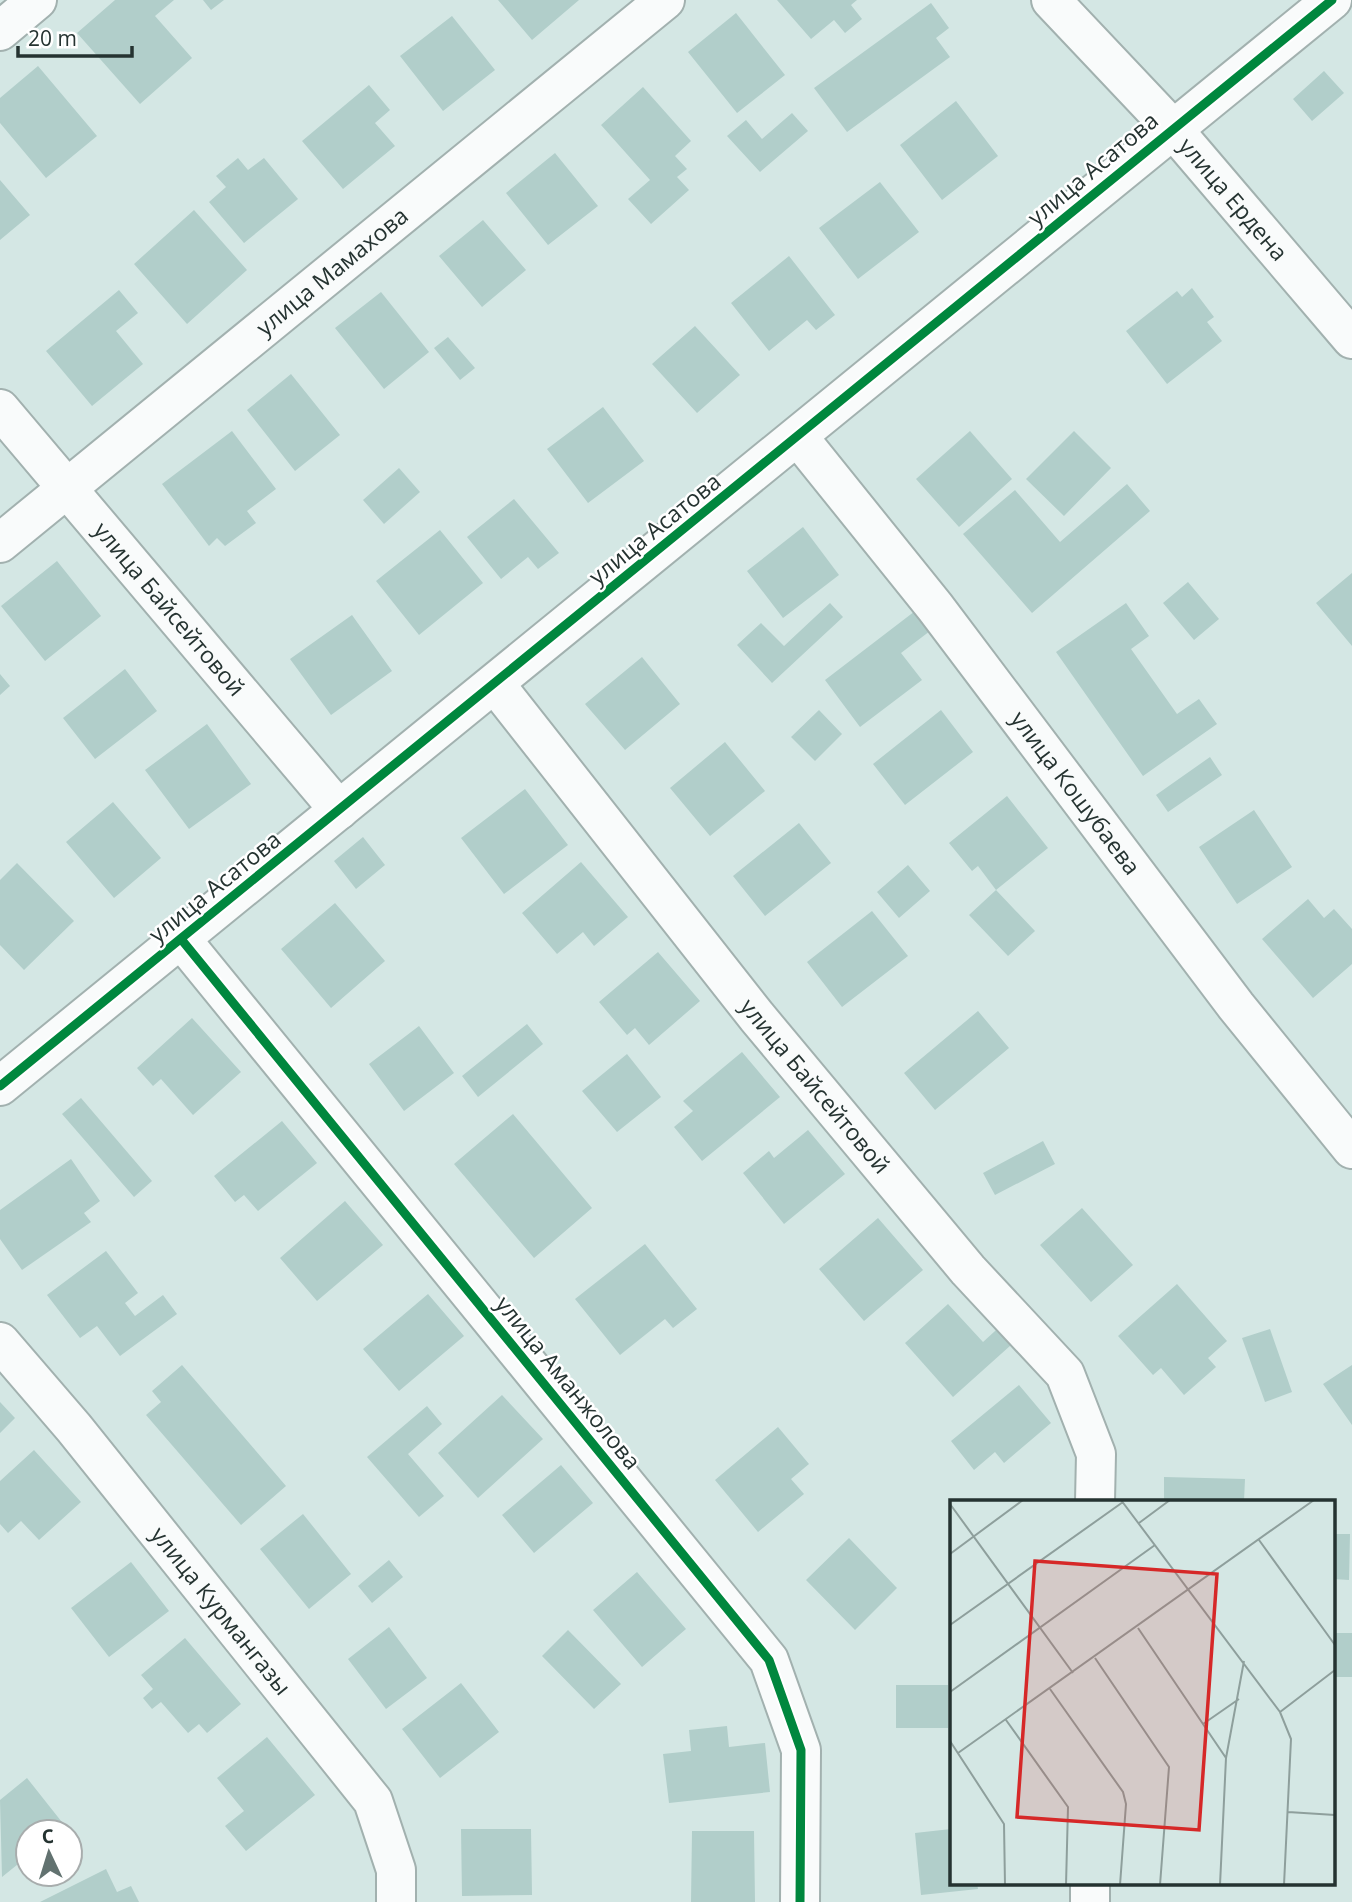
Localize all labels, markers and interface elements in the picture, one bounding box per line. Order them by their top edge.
scale bar [18,14,131,58]
text: 20 m [28,24,77,52]
street label: улица Асатова [1020,104,1164,232]
street label: улица Ердена [1172,130,1295,267]
street label: улица Мамахова [249,199,414,343]
street label: улица Асатова [582,465,727,591]
street label: улица Байсейтовой [87,515,253,702]
street label: улица Кошубаева [1004,704,1148,881]
street label: улица Асатова [142,823,287,949]
street label: улица Байсейтовой [733,991,898,1180]
street label: улица Аманжолова [489,1289,649,1476]
inset map [950,1500,1334,1884]
street label: улица Курмангазы [144,1519,299,1701]
north arrow [14,1818,84,1888]
text: С [41,1823,55,1849]

